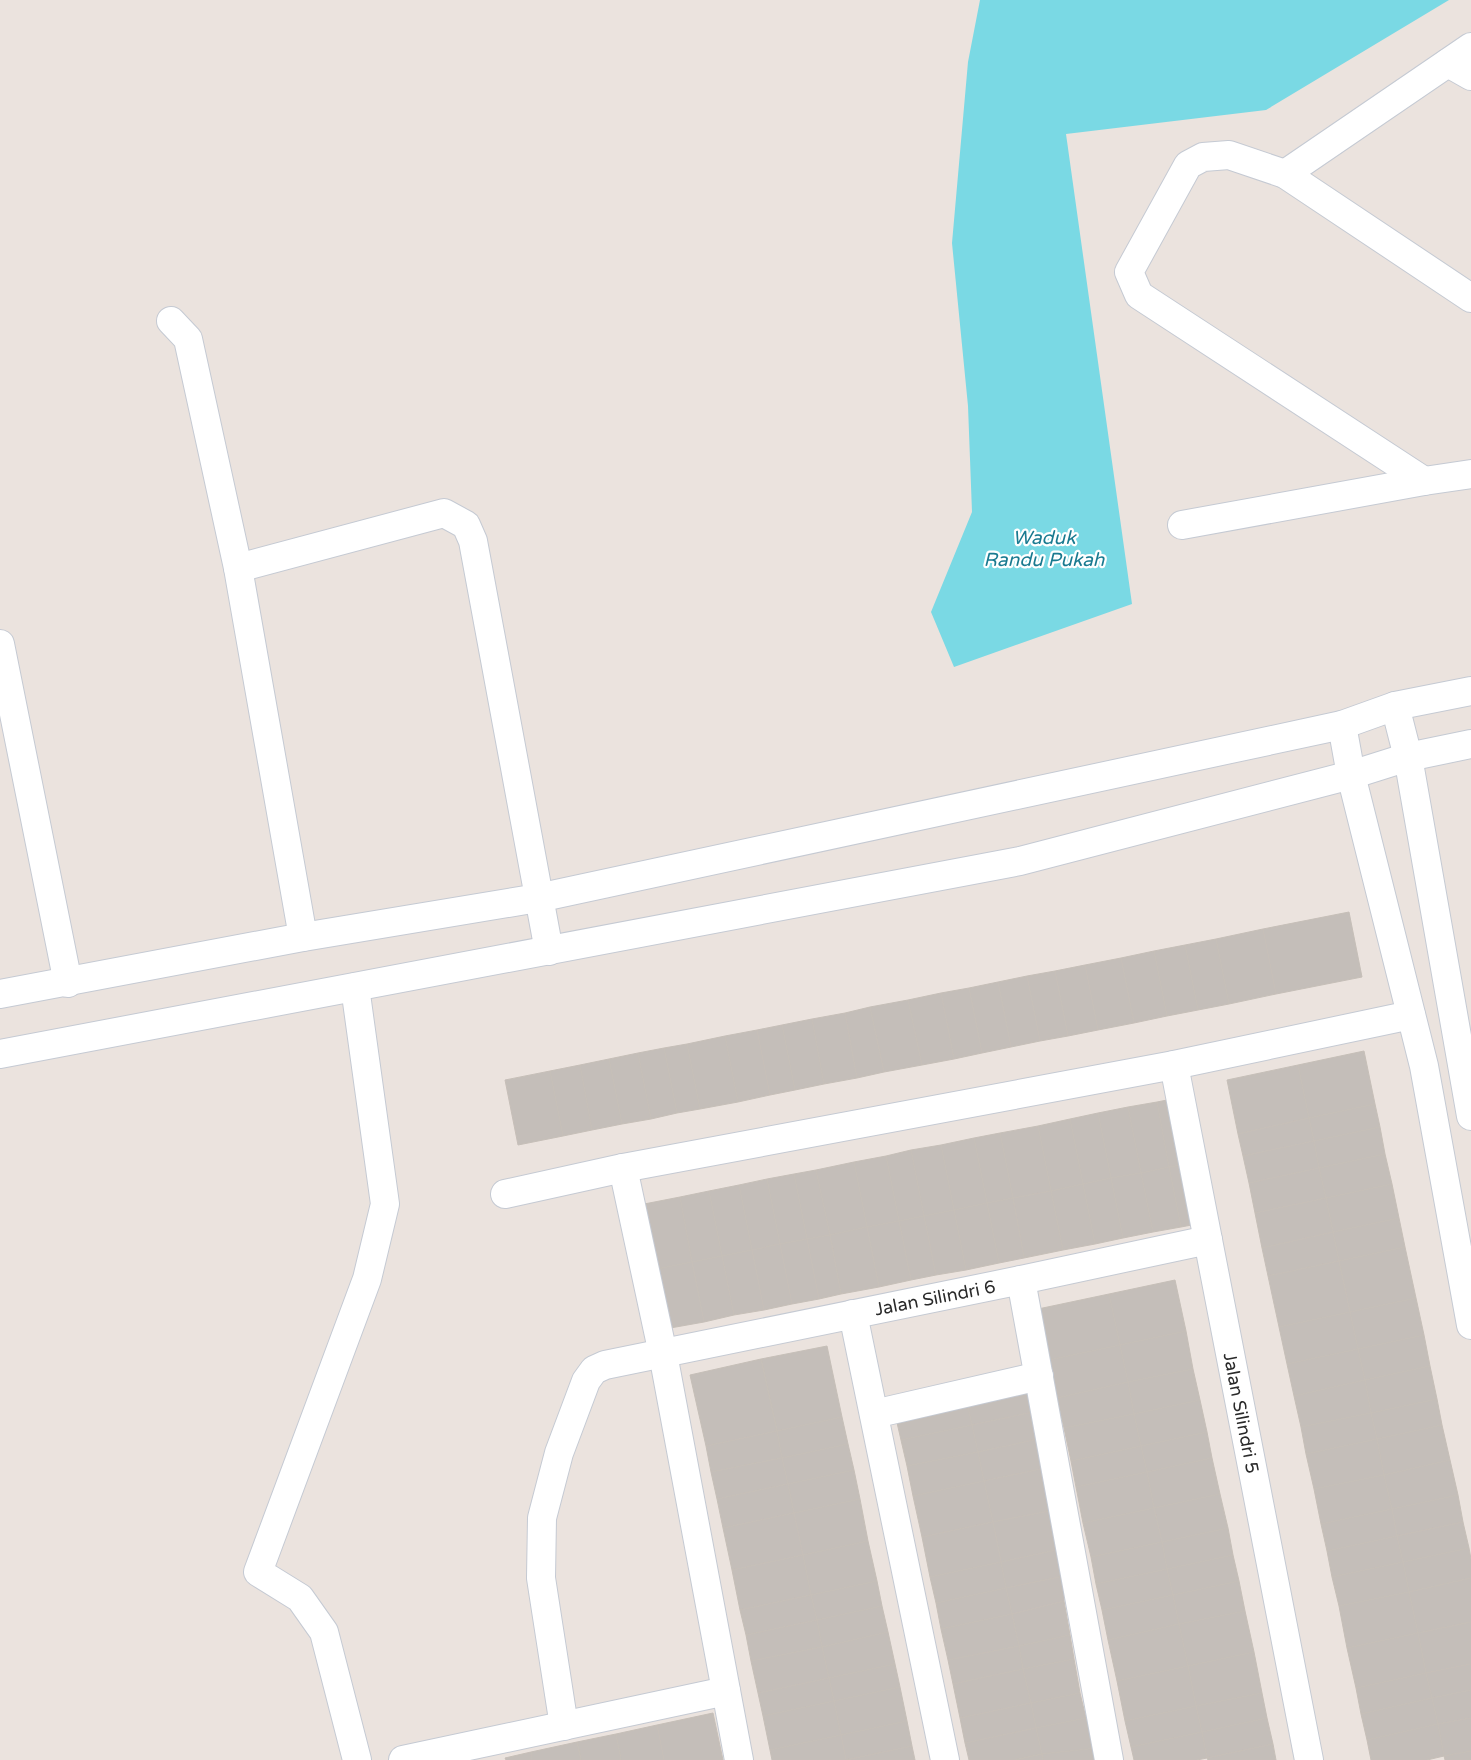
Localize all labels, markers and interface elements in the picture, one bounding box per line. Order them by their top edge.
water label: Waduk Randu Pukah [984,527,1105,571]
street label: Jalan Silindri 6 [873,1275,997,1321]
street label: Jalan Silindri 5 [1218,1351,1264,1475]

